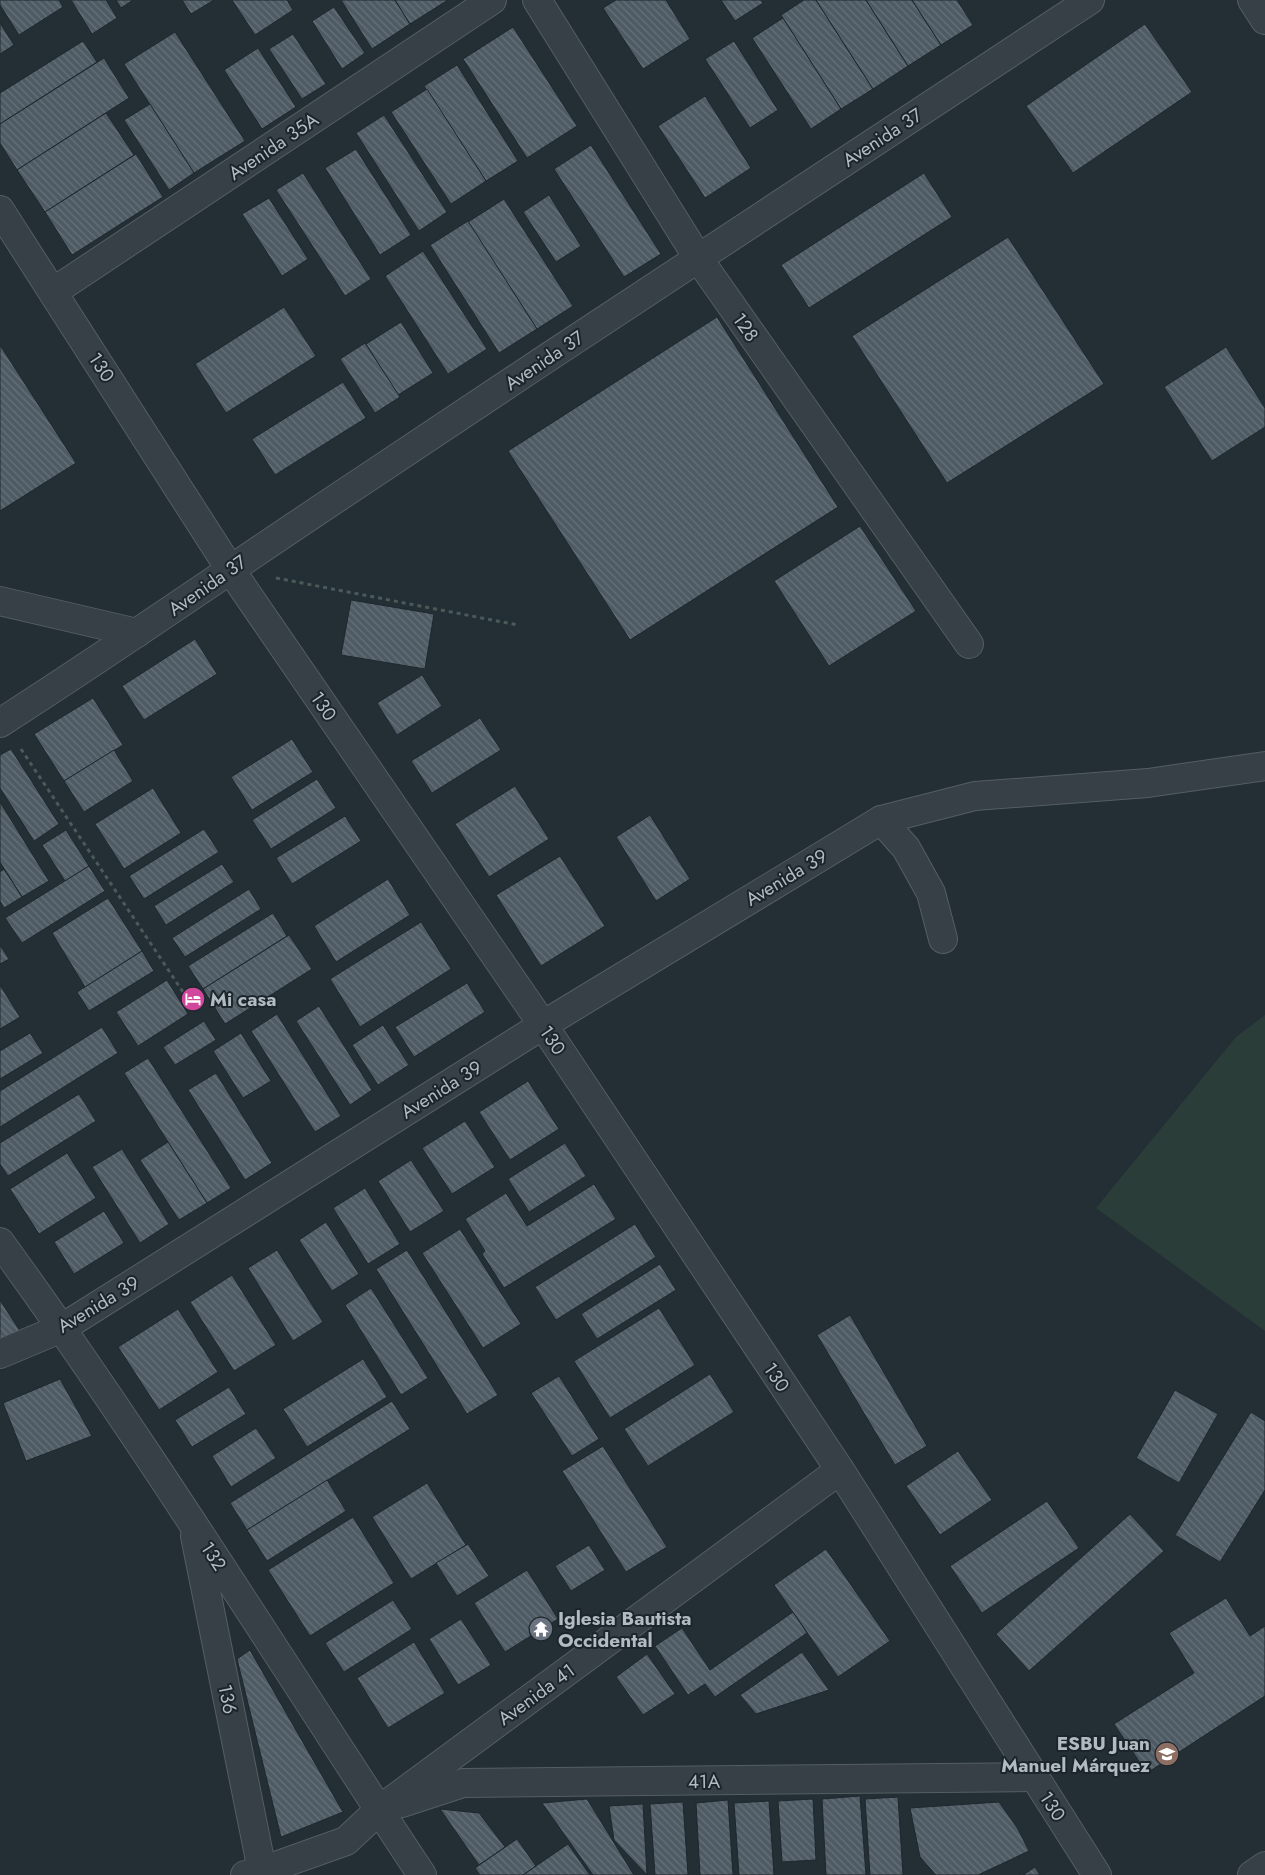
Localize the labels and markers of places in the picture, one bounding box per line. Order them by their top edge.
hotel icon: Mi casa [180,986,206,1012]
place label: Mi casa [210,986,276,1013]
place label: Iglesia Bautista Occidental [558,1605,692,1654]
temple icon: Iglesia Bautista Occidental [528,1616,554,1642]
place label: ESBU Juan Manuel Márquez [1001,1730,1150,1779]
school or university icon: ESBU Juan Manuel Márquez [1154,1741,1180,1767]

